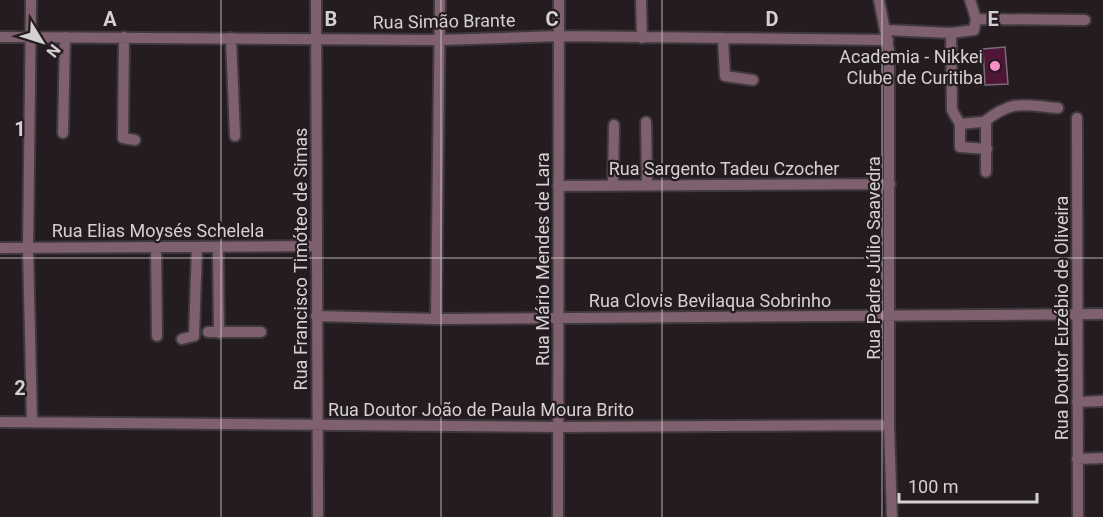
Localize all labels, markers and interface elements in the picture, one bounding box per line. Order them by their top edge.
text: A [103,7,117,31]
text: B [325,7,337,31]
text: C [545,7,559,31]
text: D [766,7,779,31]
text: E [987,7,999,31]
street label: Rua Simão Brante [372,9,516,33]
north arrow [12,12,72,72]
text: N [42,41,64,61]
place label: Academia - Nikkei Clube de Curitiba [839,46,983,88]
marker: Academia - Nikkei Clube de Curitiba [988,59,1002,73]
text: 1 [14,117,26,141]
street label: Rua Francisco Timóteo de Simas [290,128,311,390]
street label: Rua Mário Mendes de Lara [532,152,553,366]
street label: Rua Padre Júlio Saavedra [863,156,884,360]
street label: Rua Sargento Tadeu Czocher [609,158,839,179]
street label: Rua Doutor Euzébio de Oliveira [1051,196,1072,440]
street label: Rua Elias Moysés Schelela [52,220,264,241]
street label: Rua Clovis Bevilaqua Sobrinho [589,290,831,311]
text: 2 [14,376,26,400]
street label: Rua Doutor João de Paula Moura Brito [328,399,634,420]
scale bar [899,466,1037,504]
text: 100 m [908,476,959,497]

